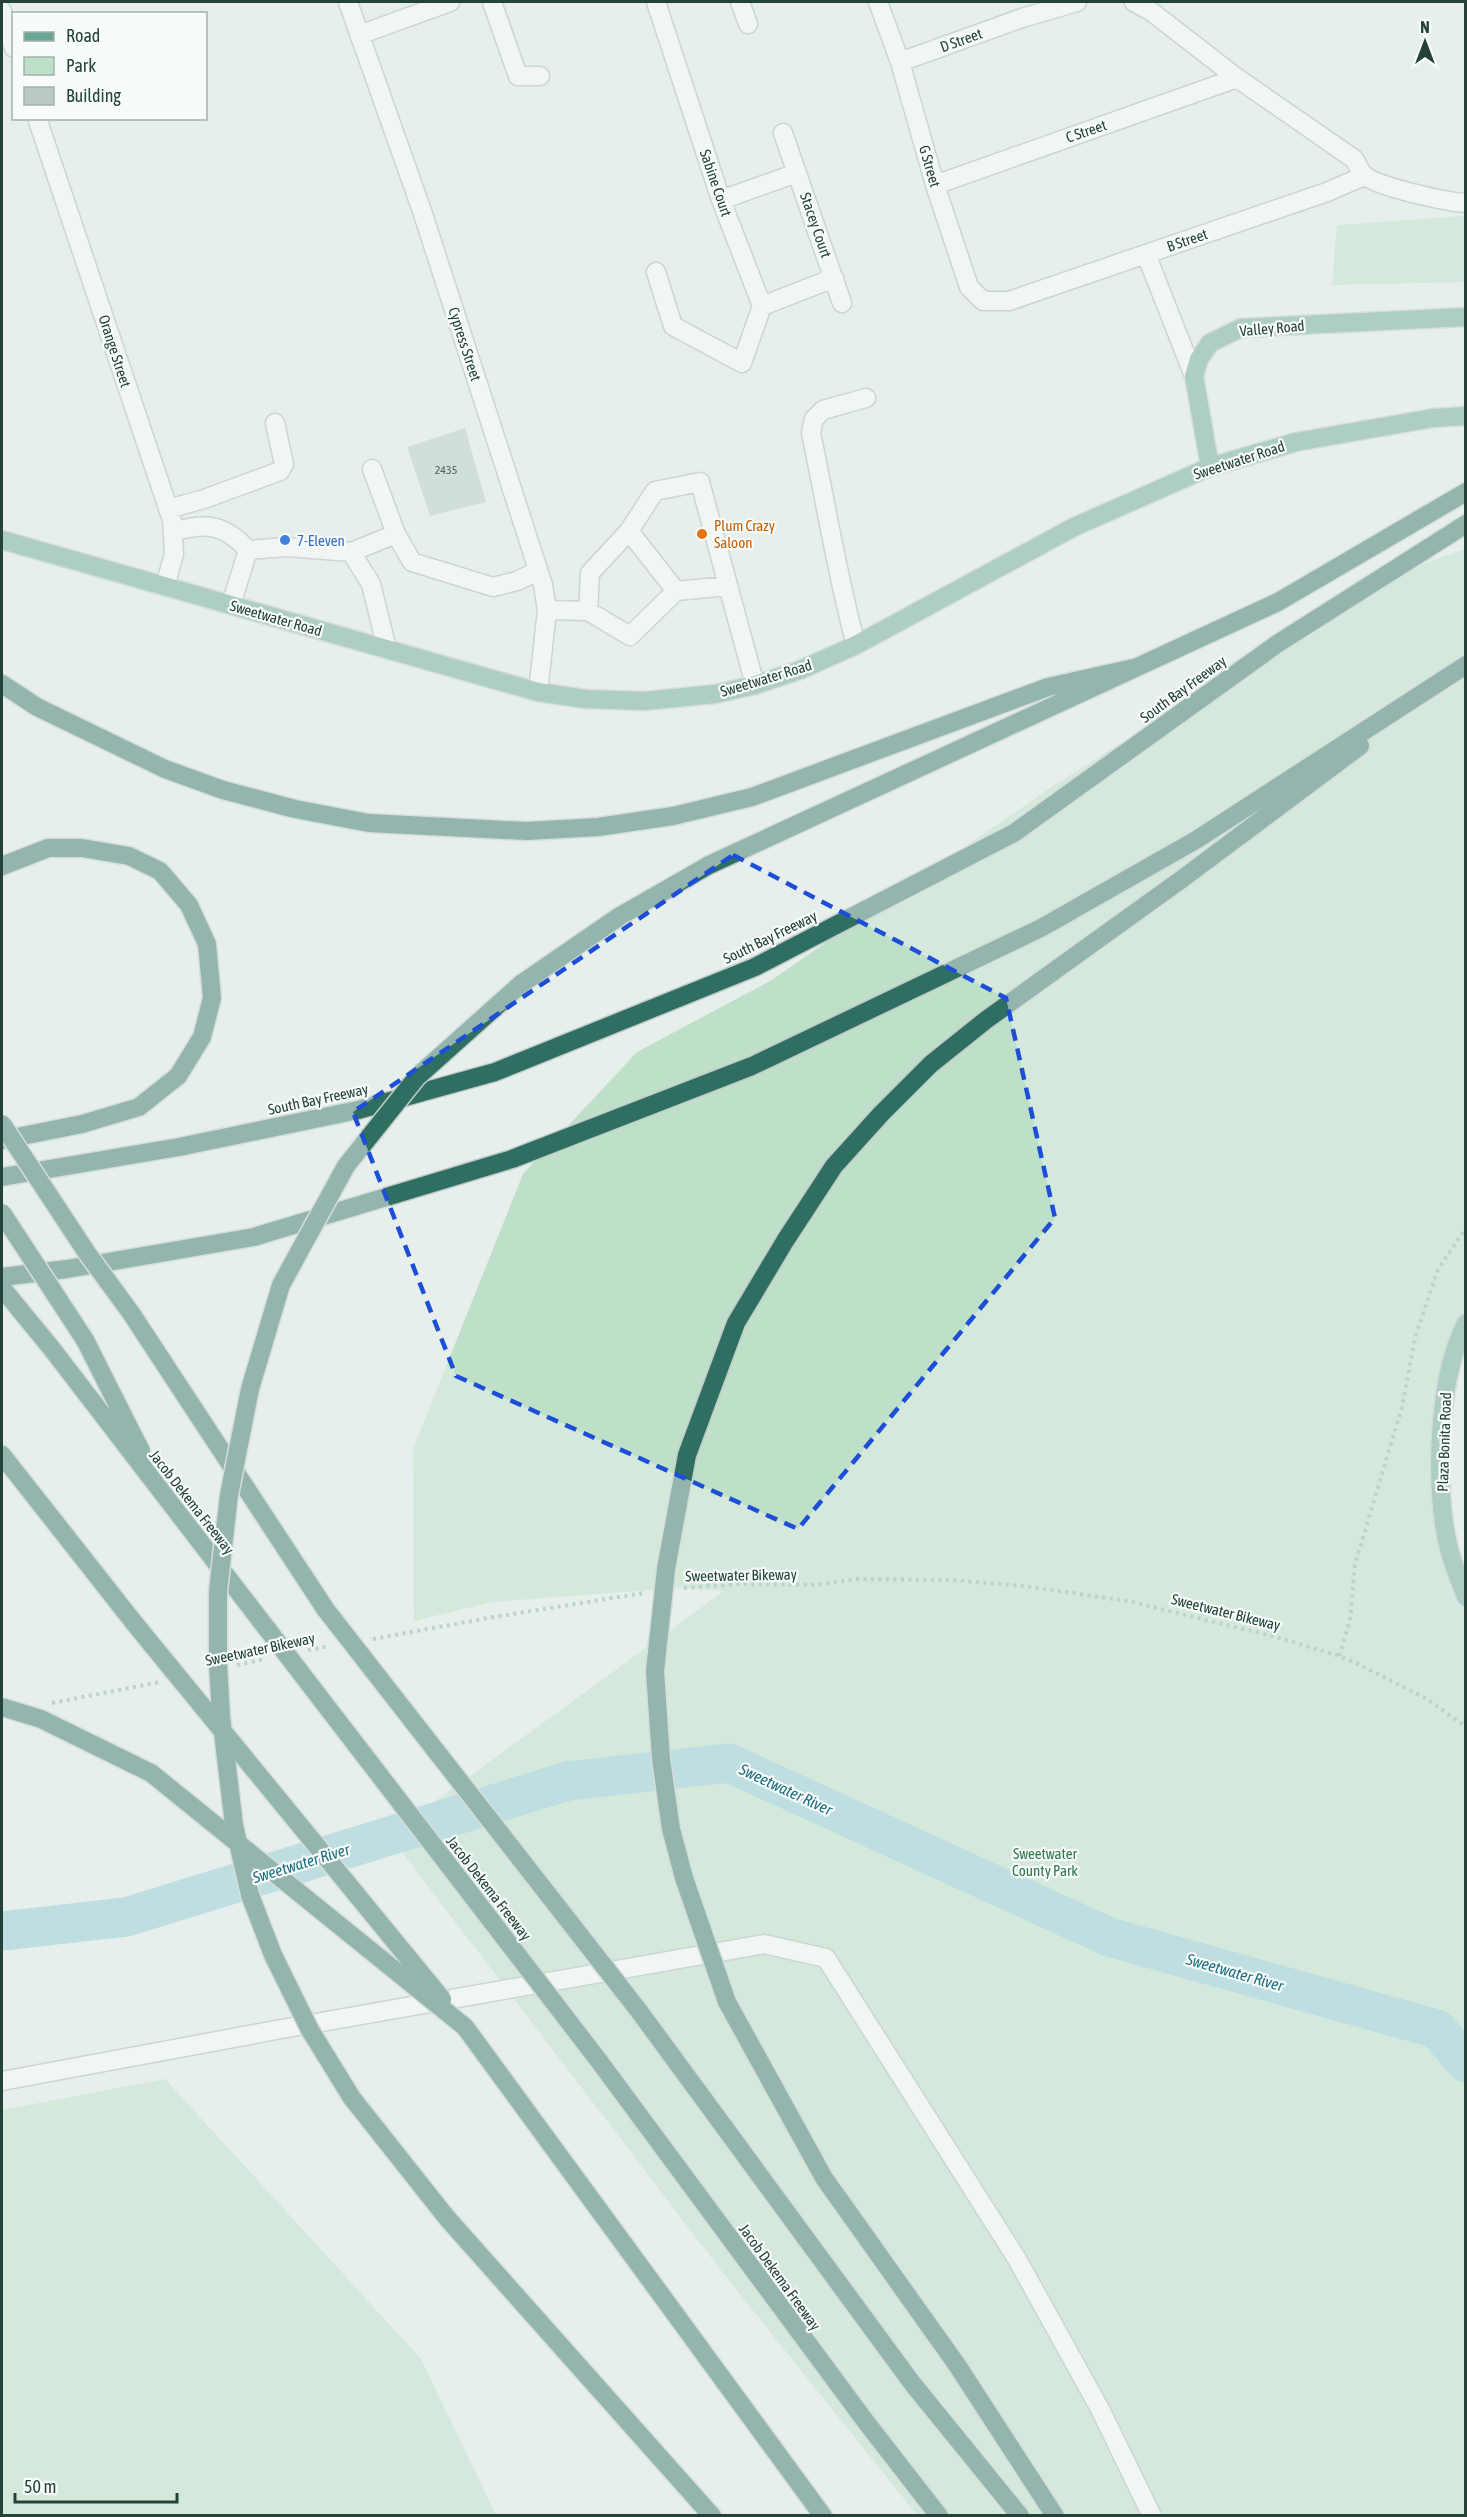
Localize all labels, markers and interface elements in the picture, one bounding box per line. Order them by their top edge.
legend [12,12,207,120]
north arrow [1395,12,1455,72]
text: N [1420,18,1430,36]
text: Road [66,25,100,46]
street label: D Street [938,25,984,55]
text: Park [66,55,96,76]
text: Building [66,85,121,106]
street label: C Street [1064,116,1108,146]
street label: G Street [916,143,944,189]
street label: Sabine Court [697,147,735,219]
street label: Stacey Court [797,190,835,260]
street label: B Street [1164,225,1210,255]
street label: Cypress Street [445,305,485,383]
street label: Orange Street [95,313,135,389]
street label: Valley Road [1239,317,1305,339]
street label: Sweetwater Road [1191,437,1287,483]
house number: 2435 [435,463,457,477]
place label: Plum Crazy Saloon [714,517,775,551]
marker: Plum Crazy Saloon [695,527,709,541]
place label: 7-Eleven [297,532,345,549]
marker: 7-Eleven [278,533,292,547]
street label: Sweetwater Road [228,597,324,639]
street label: South Bay Freeway [1137,652,1229,726]
street label: Sweetwater Road [718,656,814,700]
street label: South Bay Freeway [720,907,820,967]
street label: South Bay Freeway [266,1080,370,1118]
street label: Plaza Bonita Road [1434,1392,1454,1492]
street label: Jacob Dekema Freeway [146,1447,238,1557]
street label: Sweetwater Bikeway [685,1566,797,1584]
street label: Sweetwater Bikeway [1170,1590,1282,1634]
street label: Sweetwater Bikeway [204,1629,316,1669]
water label: Sweetwater River [736,1759,836,1819]
street label: Jacob Dekema Freeway [443,1833,535,1943]
water label: Sweetwater River [249,1839,353,1887]
park label: Sweetwater County Park [1012,1845,1078,1879]
water label: Sweetwater River [1183,1949,1287,1995]
street label: Jacob Dekema Freeway [736,2221,824,2333]
scale bar [15,2466,177,2504]
text: 50 m [24,2476,56,2497]

